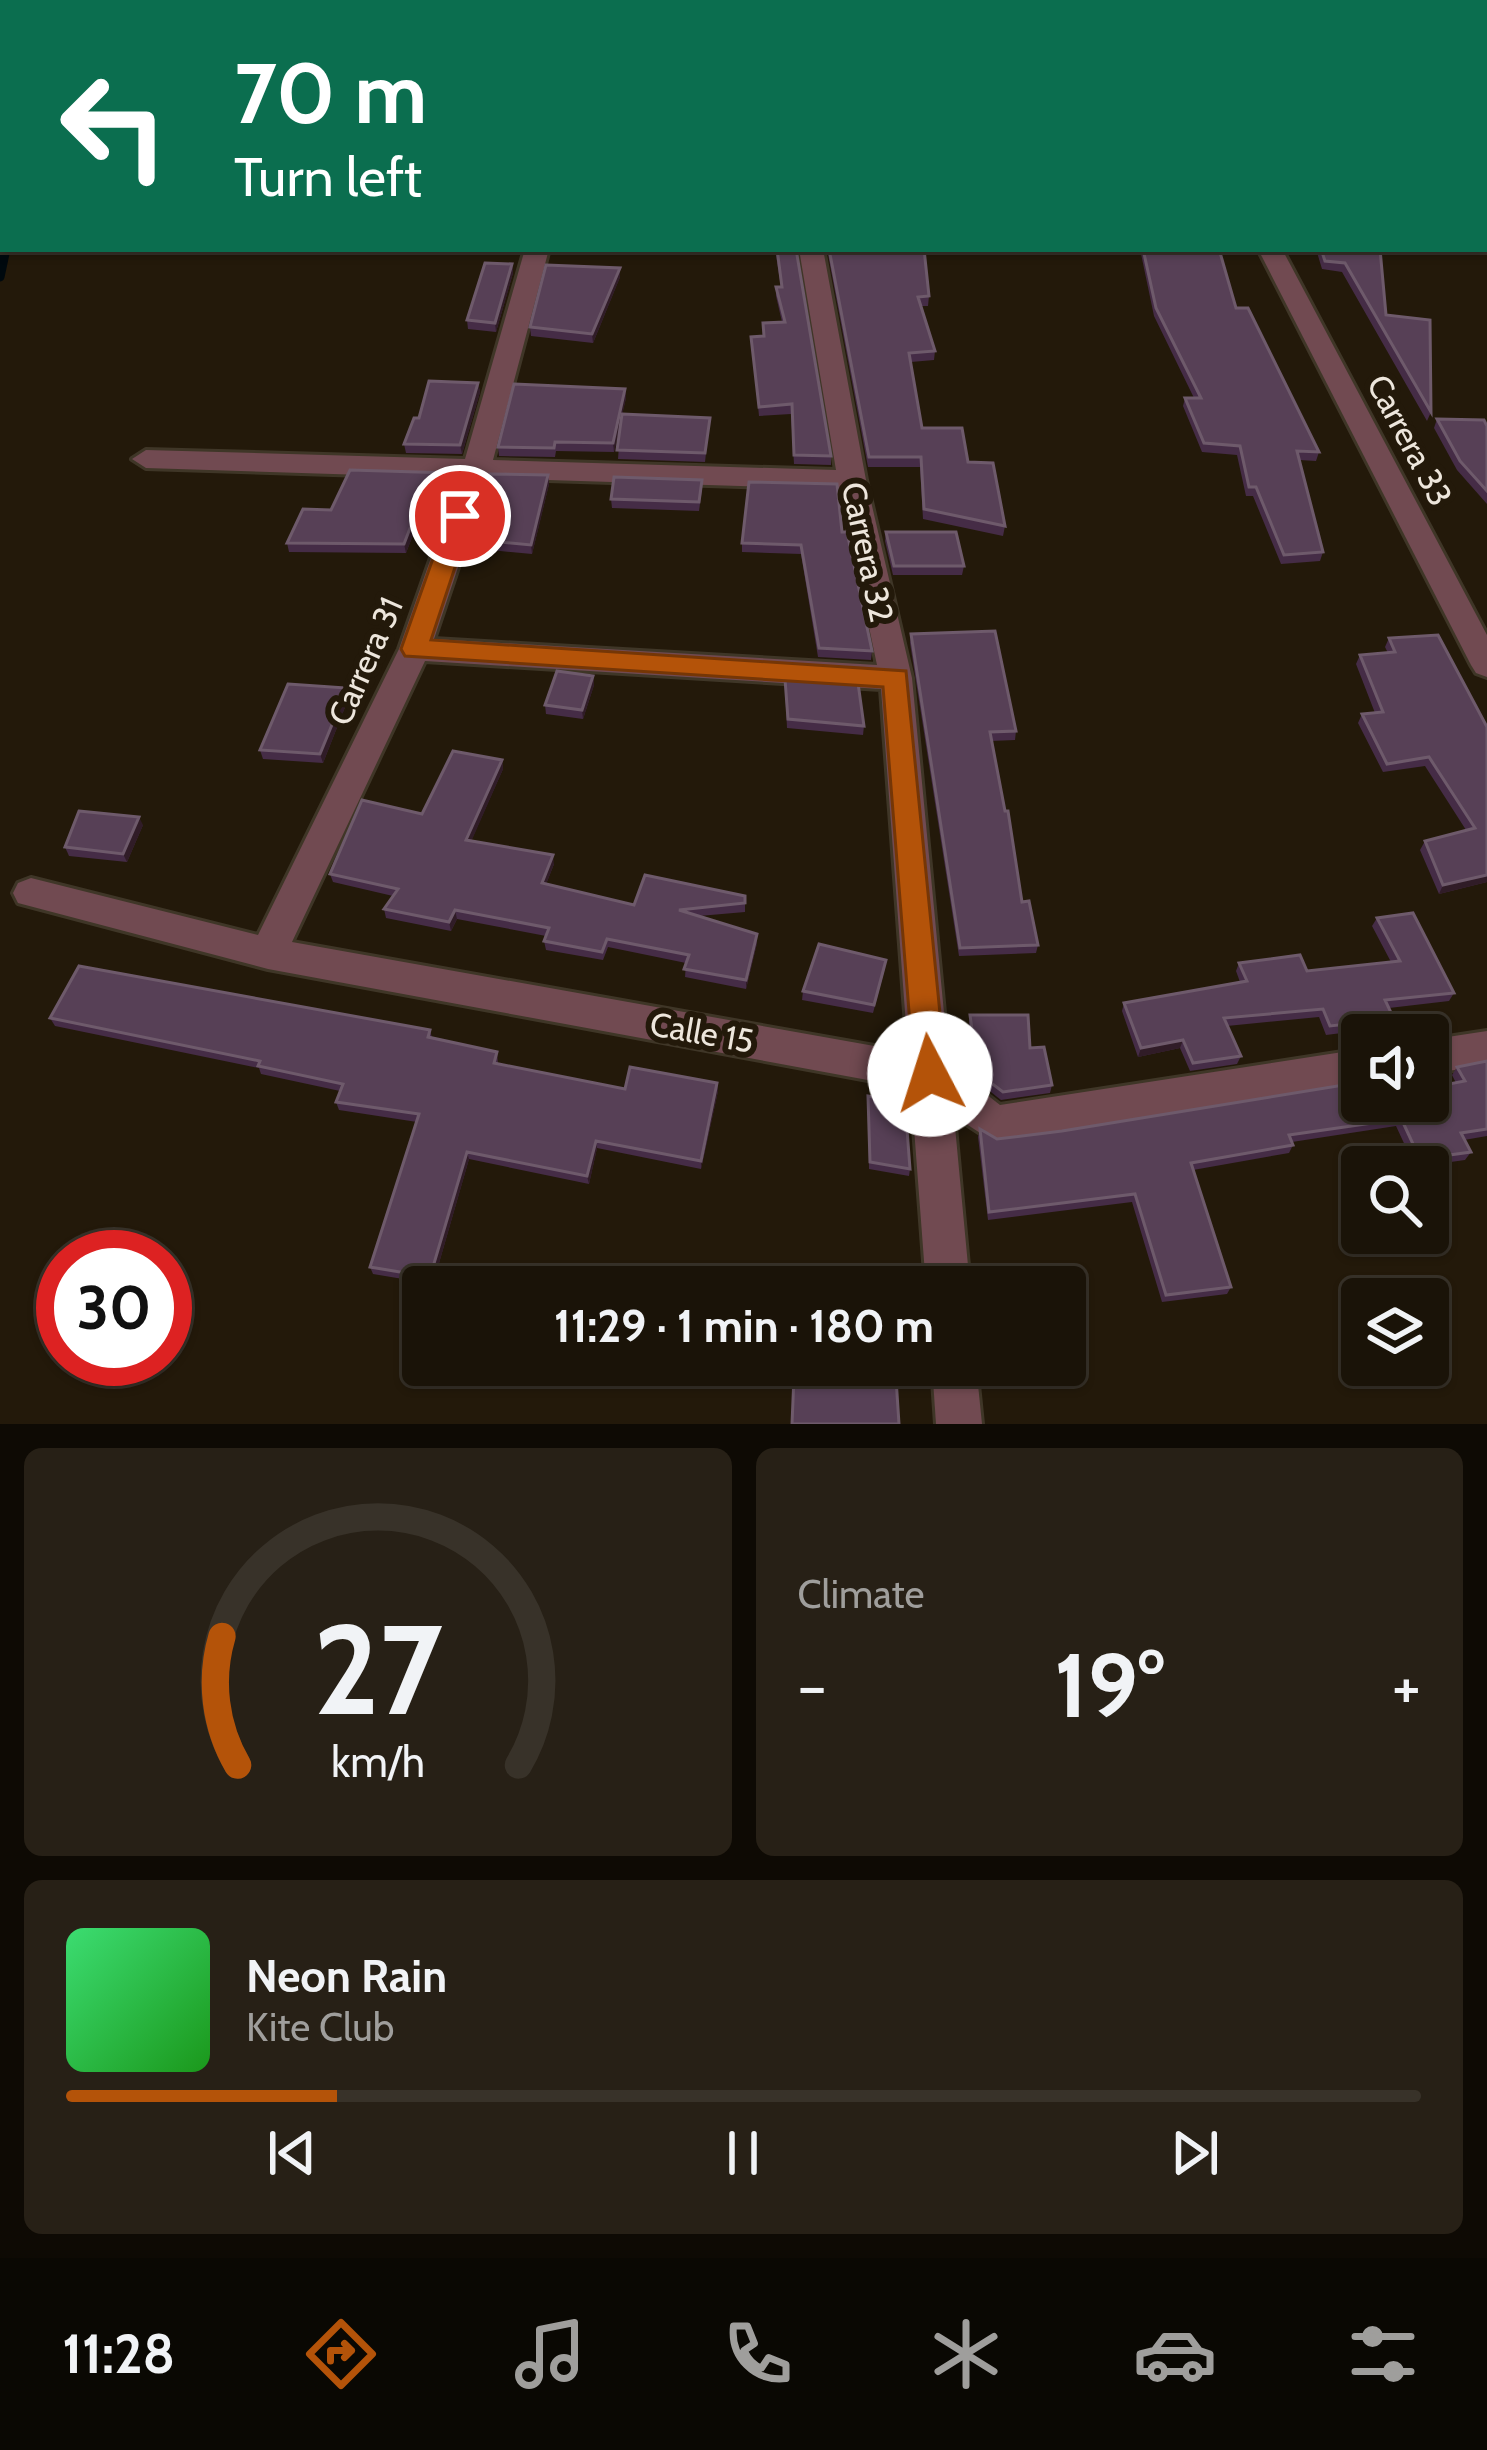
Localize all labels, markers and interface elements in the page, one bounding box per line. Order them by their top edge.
text: 70 m [234,42,427,144]
icon: left [36,48,192,204]
text: Turn left [234,144,422,210]
street label: Carrera 33 [1359,368,1461,512]
pin [409,465,511,567]
street label: Carrera 32 [834,478,902,626]
icon: arrive [427,483,493,549]
street label: Carrera 31 [319,591,411,731]
street label: Calle 15 [647,1003,757,1061]
position arrow [867,1011,993,1137]
map controls [1341,1014,1449,1386]
button: sound [1341,1014,1449,1122]
button: search [1341,1146,1449,1254]
speed limit sign: 30 [36,1230,192,1386]
button: layers [1341,1278,1449,1386]
text: 11:29 · 1 min · 180 m [554,1299,934,1353]
text: Climate [798,1570,924,1618]
text: 27 [313,1594,443,1745]
text: 19° [1054,1630,1164,1740]
text: − [798,1645,827,1726]
text: + [1392,1645,1421,1726]
text: km/h [331,1736,425,1788]
text: Neon Rain [246,1949,447,2003]
text: Kite Club [246,2003,394,2051]
icon: previous [259,2120,325,2186]
icon: pause [710,2120,776,2186]
icon: next [1162,2120,1228,2186]
icon: directions [299,2312,383,2396]
icon: music [508,2312,592,2396]
icon: phone [716,2312,800,2396]
icon: climate [924,2312,1008,2396]
icon: car [1133,2312,1217,2396]
icon: filters [1341,2312,1425,2396]
text: 11:28 [62,2321,175,2387]

